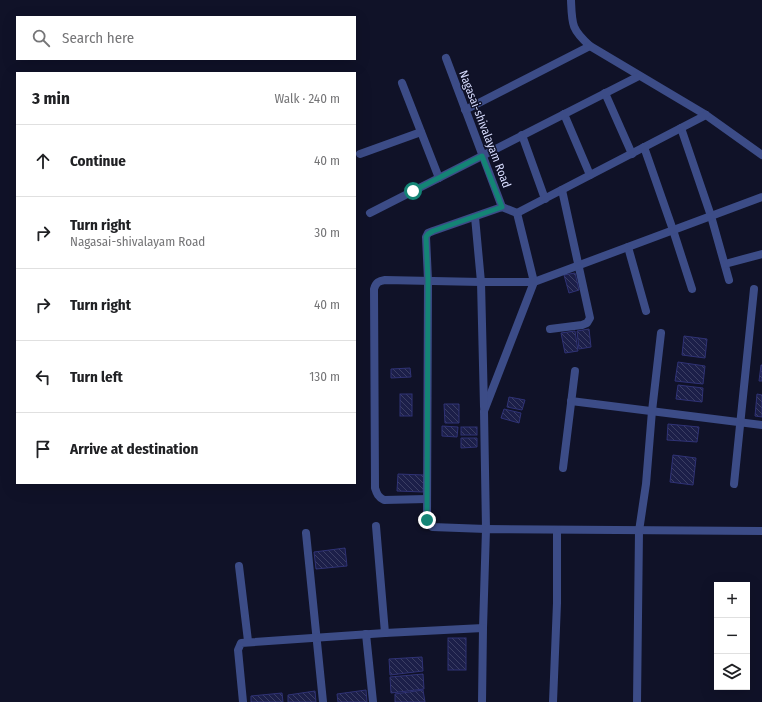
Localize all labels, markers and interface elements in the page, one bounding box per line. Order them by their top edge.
search box [16,16,356,60]
icon: search [30,27,52,49]
text: Search here [62,29,134,47]
street label: Nagasai-shivalayam Road [456,68,514,190]
text: 3 min [32,88,70,109]
text: Walk · 240 m [274,91,340,106]
icon: ahead [32,150,54,172]
text: Continue [70,152,126,170]
text: 40 m [314,153,340,168]
route start [404,182,422,200]
text: Turn right [70,216,131,234]
icon: right [32,222,54,244]
text: 30 m [314,225,340,240]
text: Nagasai-shivalayam Road [70,234,205,249]
icon: right [32,294,54,316]
text: Turn right [70,296,131,314]
text: 40 m [314,297,340,312]
icon: left [32,366,54,388]
text: Turn left [70,368,123,386]
text: 130 m [309,369,340,384]
icon: arrive [32,438,54,460]
text: Arrive at destination [70,440,198,458]
route end [418,511,436,529]
map controls [714,582,750,690]
button: + [714,582,750,618]
button: − [714,618,750,654]
button: layers [714,654,750,690]

